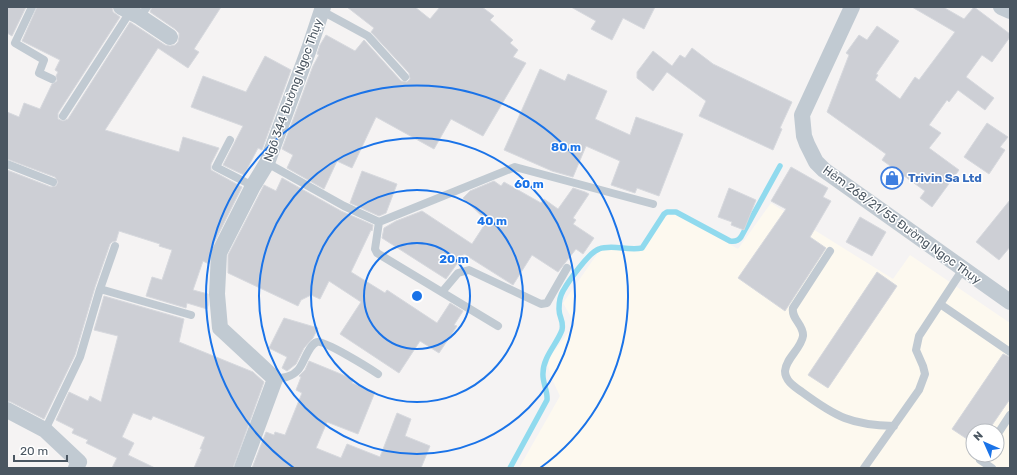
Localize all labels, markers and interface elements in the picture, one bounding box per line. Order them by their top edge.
street label: Ngõ 344 Đường Ngọc Thụy [261,16,325,163]
text: 80 m [551,140,581,154]
street label: Hẻm 268/21/55 Đường Ngọc Thụy [820,163,984,287]
shop icon: Trivin Sa Ltd [879,165,905,191]
place label: Trivin Sa Ltd [908,171,982,185]
text: 60 m [514,177,544,191]
text: 40 m [477,214,507,228]
text: 20 m [439,252,469,266]
centre of rings [410,289,424,303]
north arrow [965,423,1005,463]
text: N [971,429,986,444]
scale bar [14,437,67,463]
text: 20 m [20,444,48,458]

